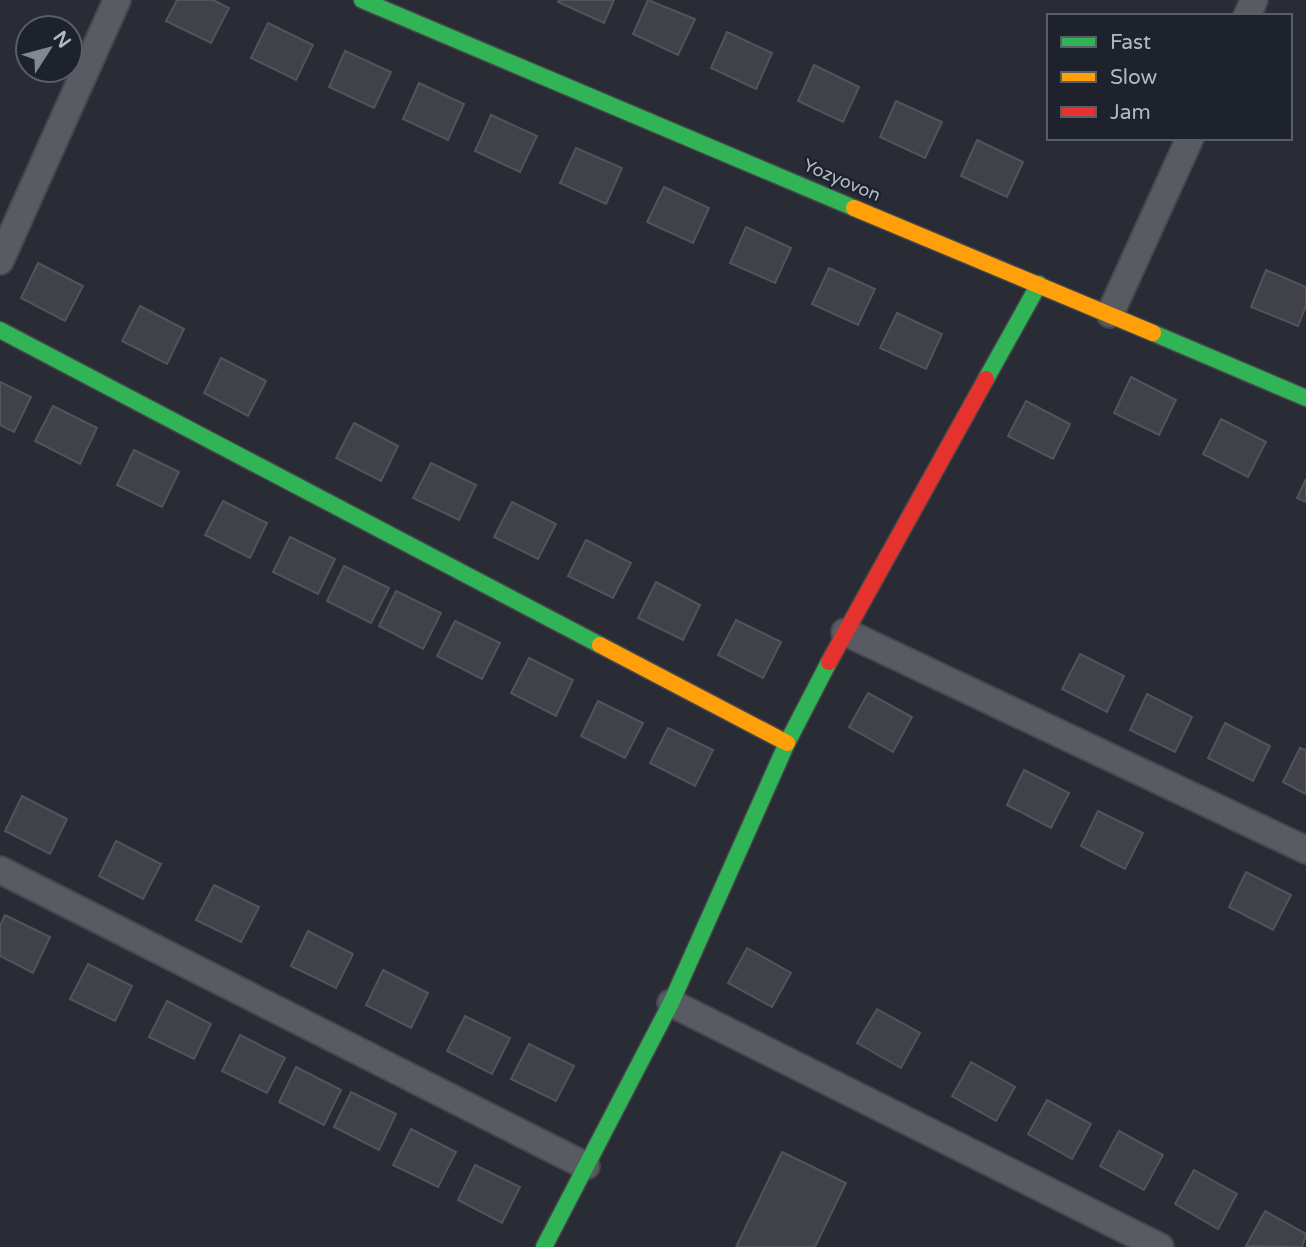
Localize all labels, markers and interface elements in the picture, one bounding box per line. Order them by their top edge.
north arrow [14,14,84,84]
legend [1047,14,1292,140]
text: N [49,27,75,52]
text: Fast [1110,30,1151,55]
text: Slow [1110,65,1158,90]
text: Jam [1110,100,1151,125]
street label: Yozyovon [800,154,884,206]

